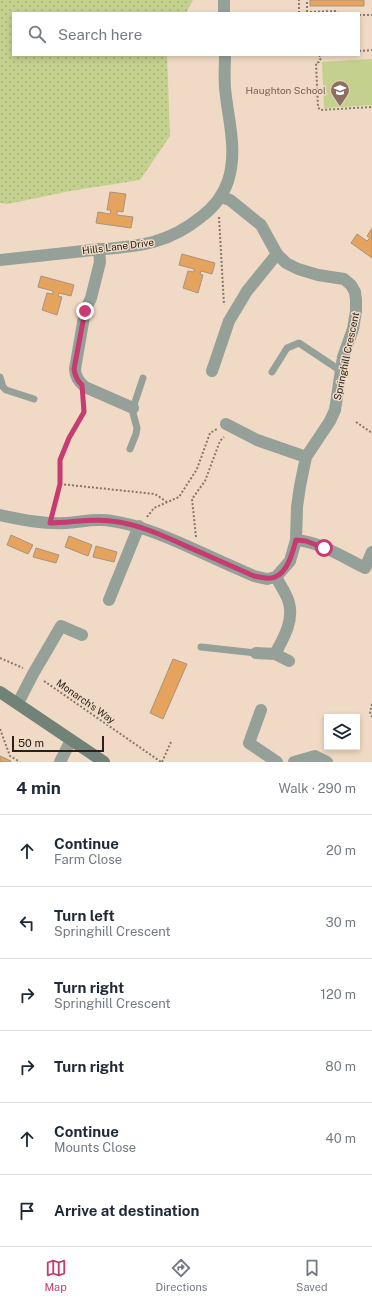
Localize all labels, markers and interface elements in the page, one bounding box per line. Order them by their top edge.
search box [12,12,360,56]
icon: search [26,23,48,45]
text: Search here [58,26,142,43]
school or university icon: Haughton School [329,79,351,107]
place label: Haughton School [245,84,326,96]
street label: Hills Lane Drive [81,236,155,256]
route end [76,302,94,320]
street label: Springhill Crescent [331,311,361,401]
route start [315,539,333,557]
street label: Monarch's Way [54,676,118,726]
map controls [324,714,360,750]
button: layers [324,714,360,750]
scale bar [12,734,104,753]
text: 50 m [18,737,44,749]
text: 4 min [16,778,61,798]
text: Walk · 290 m [278,781,356,796]
text: Continue [54,835,119,852]
icon: ahead [16,840,38,862]
text: 20 m [326,843,356,858]
text: Farm Close [54,852,122,867]
text: Turn left [54,907,115,924]
icon: left [16,912,38,934]
text: 30 m [326,915,356,930]
text: Springhill Crescent [54,924,171,939]
text: Turn right [54,979,124,996]
icon: right [16,984,38,1006]
text: 120 m [321,987,356,1002]
text: Springhill Crescent [54,996,171,1011]
icon: right [16,1056,38,1078]
text: Turn right [54,1058,124,1075]
text: 80 m [325,1059,356,1074]
text: Continue [54,1123,119,1140]
icon: ahead [16,1128,38,1150]
text: 40 m [325,1131,356,1146]
text: Mounts Close [54,1140,136,1155]
icon: arrive [16,1200,38,1222]
text: Arrive at destination [54,1202,199,1219]
tab: Map [44,1257,67,1293]
tab: Directions [156,1257,207,1293]
tab: Saved [296,1257,328,1293]

